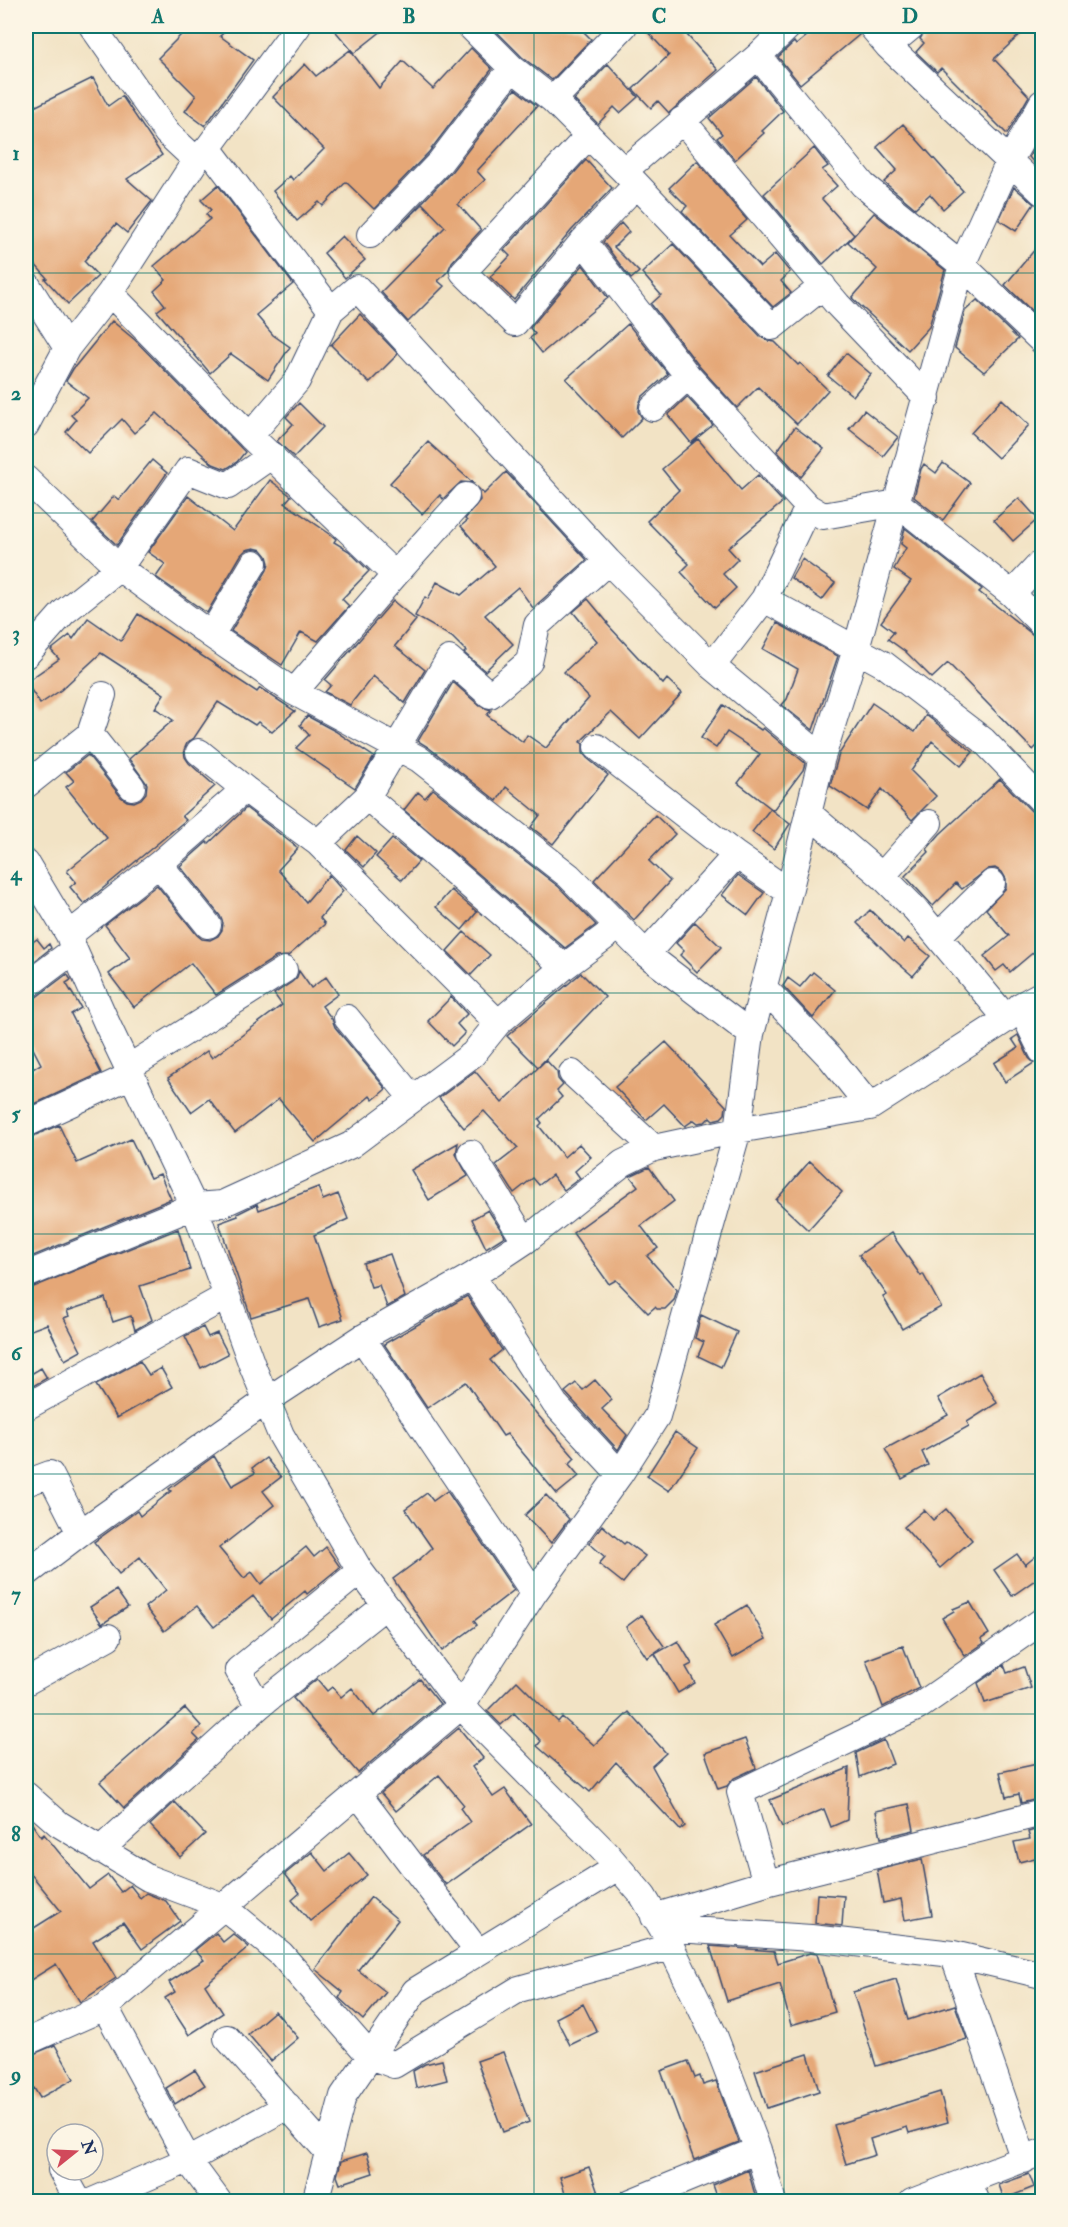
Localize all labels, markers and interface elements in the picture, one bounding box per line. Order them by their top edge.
text: A [151,4,165,29]
text: B [402,4,416,29]
text: C [652,4,666,29]
text: D [902,4,918,29]
text: 1 [12,141,20,166]
text: 2 [11,381,21,406]
text: 3 [12,621,20,646]
text: 4 [10,861,23,886]
text: 5 [12,1101,22,1126]
text: 6 [11,1341,23,1366]
text: 7 [11,1582,21,1607]
text: 8 [11,1822,21,1847]
text: 9 [9,2062,21,2087]
north arrow [45,2122,105,2182]
text: N [76,2137,100,2158]

